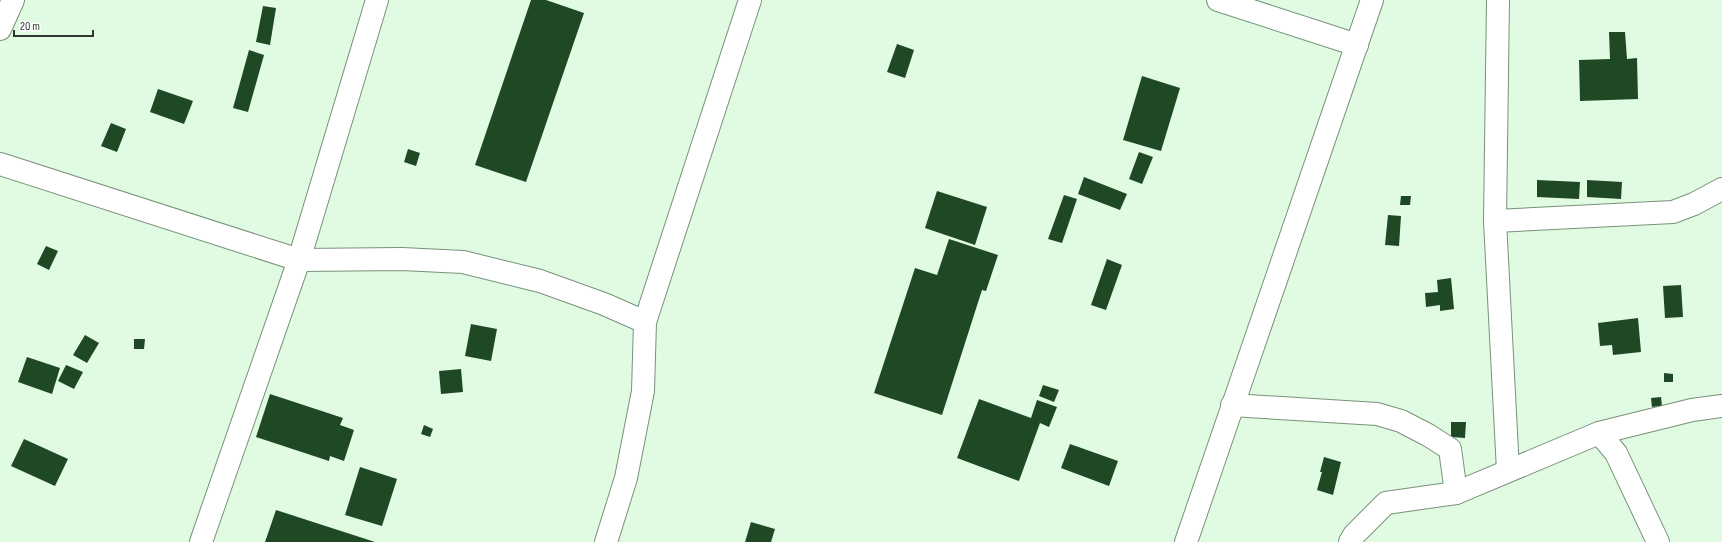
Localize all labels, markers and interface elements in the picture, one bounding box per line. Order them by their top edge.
scale bar [14,12,93,38]
text: 20 m [20,19,40,34]

